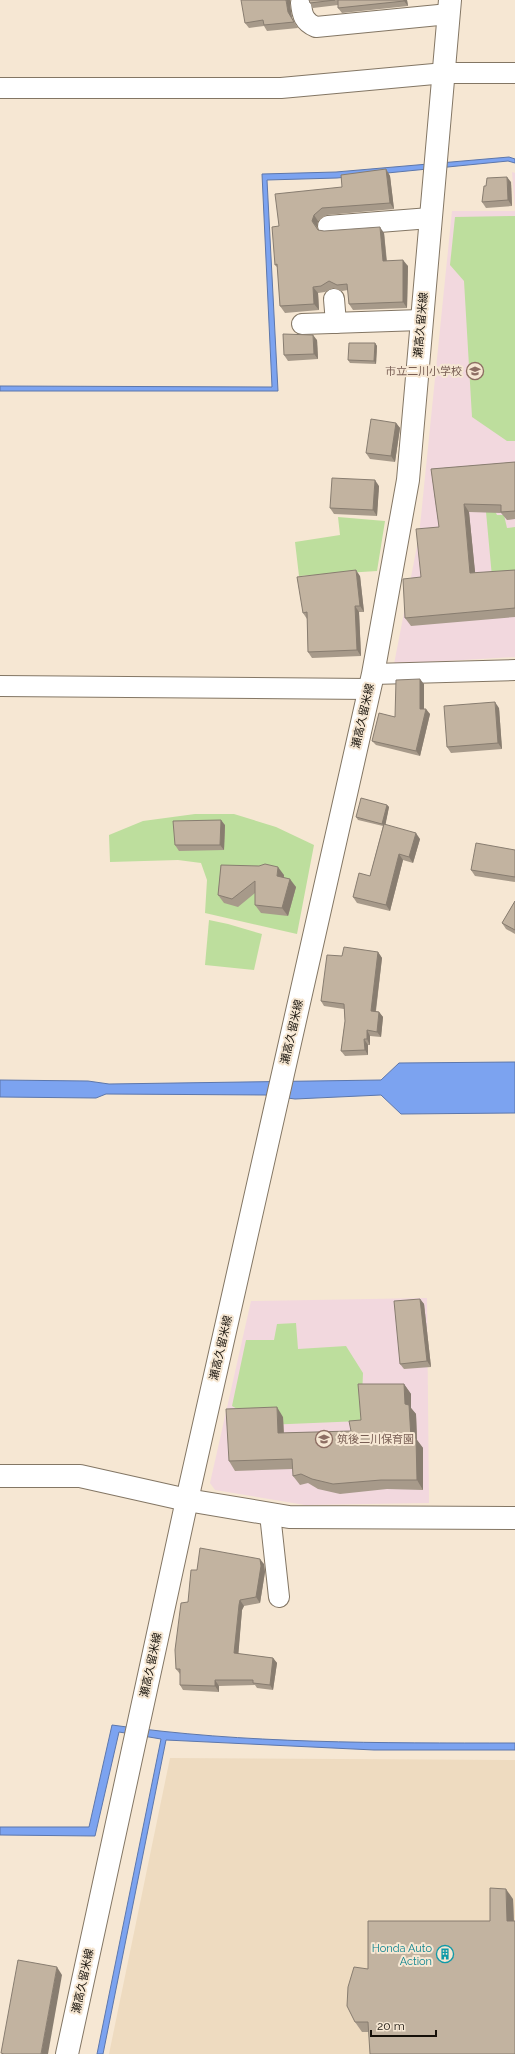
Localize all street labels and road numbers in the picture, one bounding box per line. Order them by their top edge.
street label: 瀬高久留米線 [412,292,430,358]
street label: 瀬高久留米線 [349,682,377,750]
street label: 瀬高久留米線 [278,998,306,1066]
street label: 瀬高久留米線 [207,1314,235,1382]
street label: 瀬高久留米線 [138,1631,164,1699]
street label: 瀬高久留米線 [70,1947,96,2015]

